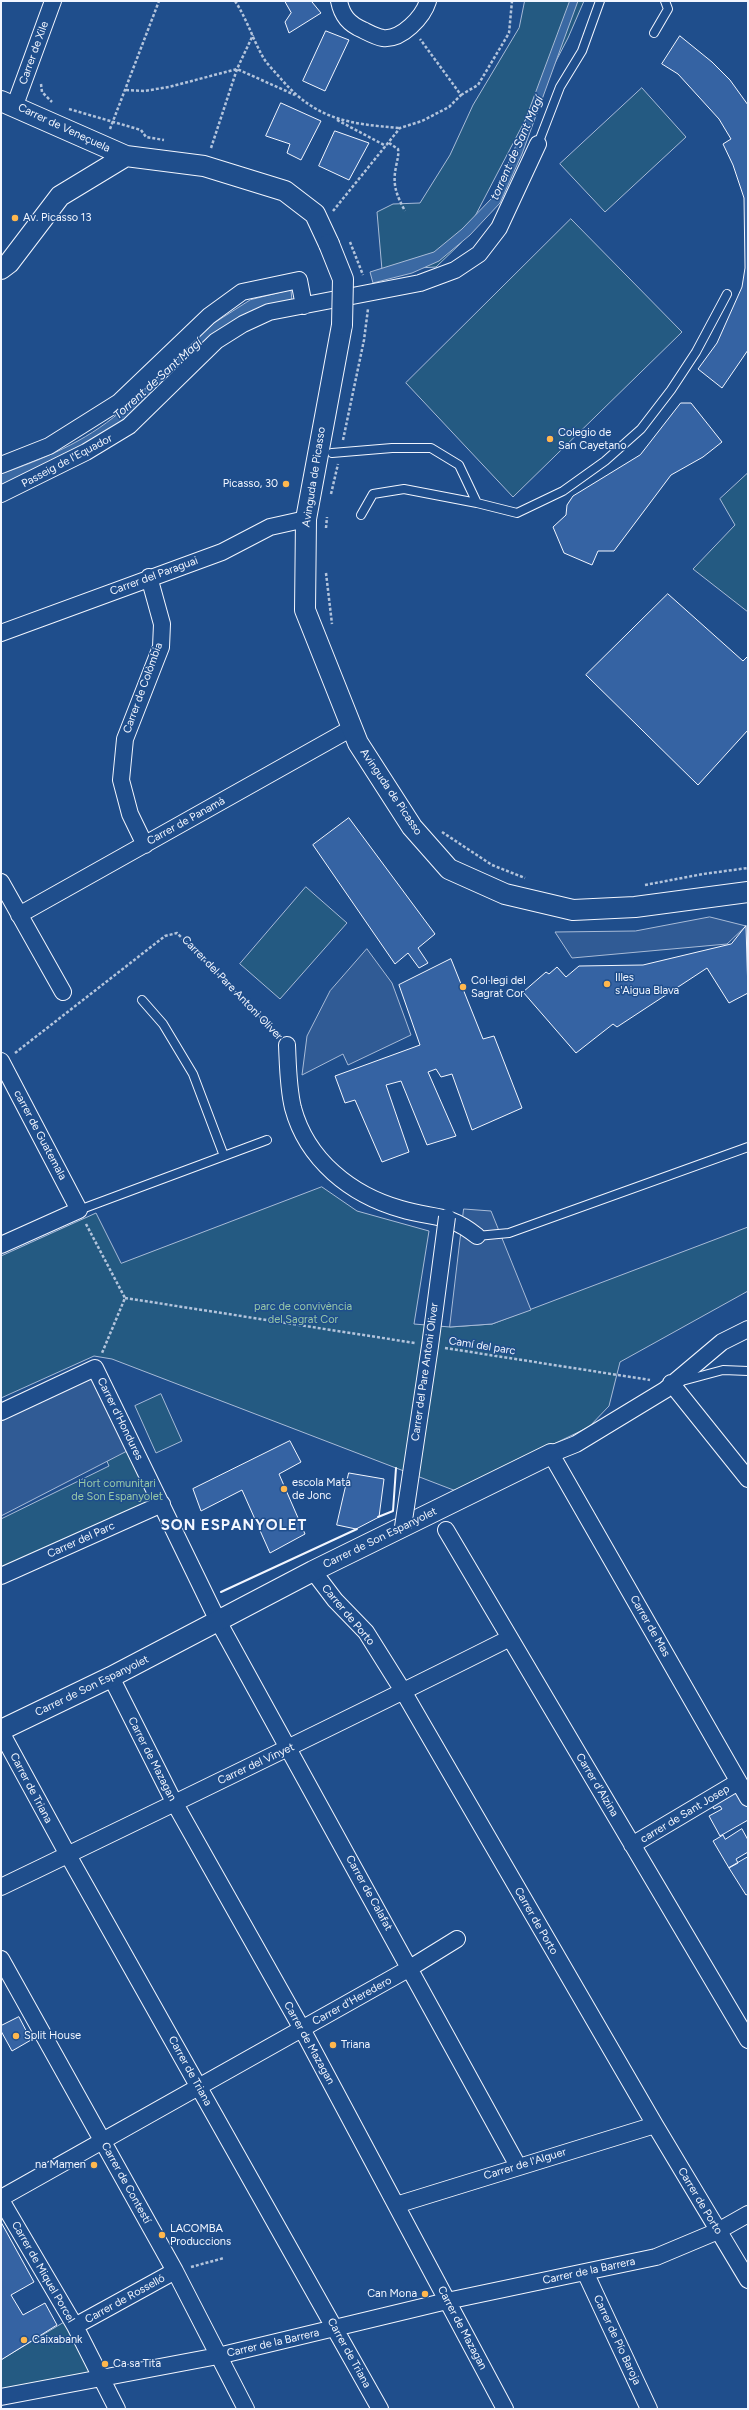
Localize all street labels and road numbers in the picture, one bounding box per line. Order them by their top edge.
street label: Carrer de Xile [16,20,52,86]
street label: Carrer de Veneçuela [16,101,112,155]
street label: Avinguda de Picasso [300,426,328,528]
street label: Passeig de l'Equador [19,432,115,490]
street label: Carrer del Paraguai [108,554,200,598]
street label: Carrer de Colòmbia [120,641,166,735]
street label: Avinguda de Picasso [357,746,425,838]
street label: Carrer de Panamà [145,794,227,848]
street label: Carrer del Pare Antoni Oliver [179,933,285,1043]
street label: carrer de Guatemala [11,1088,69,1182]
street label: Carrer del Pare Antoni Oliver [409,1302,441,1442]
street label: Camí del parc [448,1334,516,1358]
street label: Carrer d'Hondures [94,1376,146,1462]
street label: Carrer de Son Espanyolet [321,1505,439,1571]
street label: Carrer del Parc [45,1519,117,1561]
street label: Carrer de Porto [319,1582,377,1648]
street label: Carrer de Mas [627,1593,673,1659]
street label: Carrer de Son Espanyolet [33,1653,151,1719]
street label: Carrer de Mazagan [125,1715,179,1803]
street label: Carrer del Vinyet [216,1740,296,1788]
street label: Carrer de Triana [7,1751,55,1825]
street label: Carrer d'Alzina [573,1751,621,1819]
street label: carrer de Sant Josep [638,1782,732,1846]
street label: Carrer de Calafat [343,1853,395,1933]
street label: Carrer de Porto [511,1885,561,1957]
street label: Carrer d'Heredero [310,1974,394,2028]
street label: Carrer de Mazagan [281,1999,337,2087]
street label: Carrer de Triana [165,2034,215,2108]
street label: Carrer de Contestí [98,2140,154,2226]
street label: Carrer de l'Alguer [482,2145,568,2183]
street label: Carrer de Porto [675,2165,725,2237]
street label: Carrer de Miquel Porcel [9,2219,77,2325]
street label: Carrer de la Barrera [541,2255,637,2287]
street label: Carrer de Rosselló [83,2272,167,2326]
street label: Carrer de Mazagan [434,2284,490,2372]
street label: Carrer de Pío Baroja [590,2293,644,2387]
street label: Carrer de Triana [324,2316,374,2390]
street label: Carrer de la Barrera [226,2326,320,2360]

